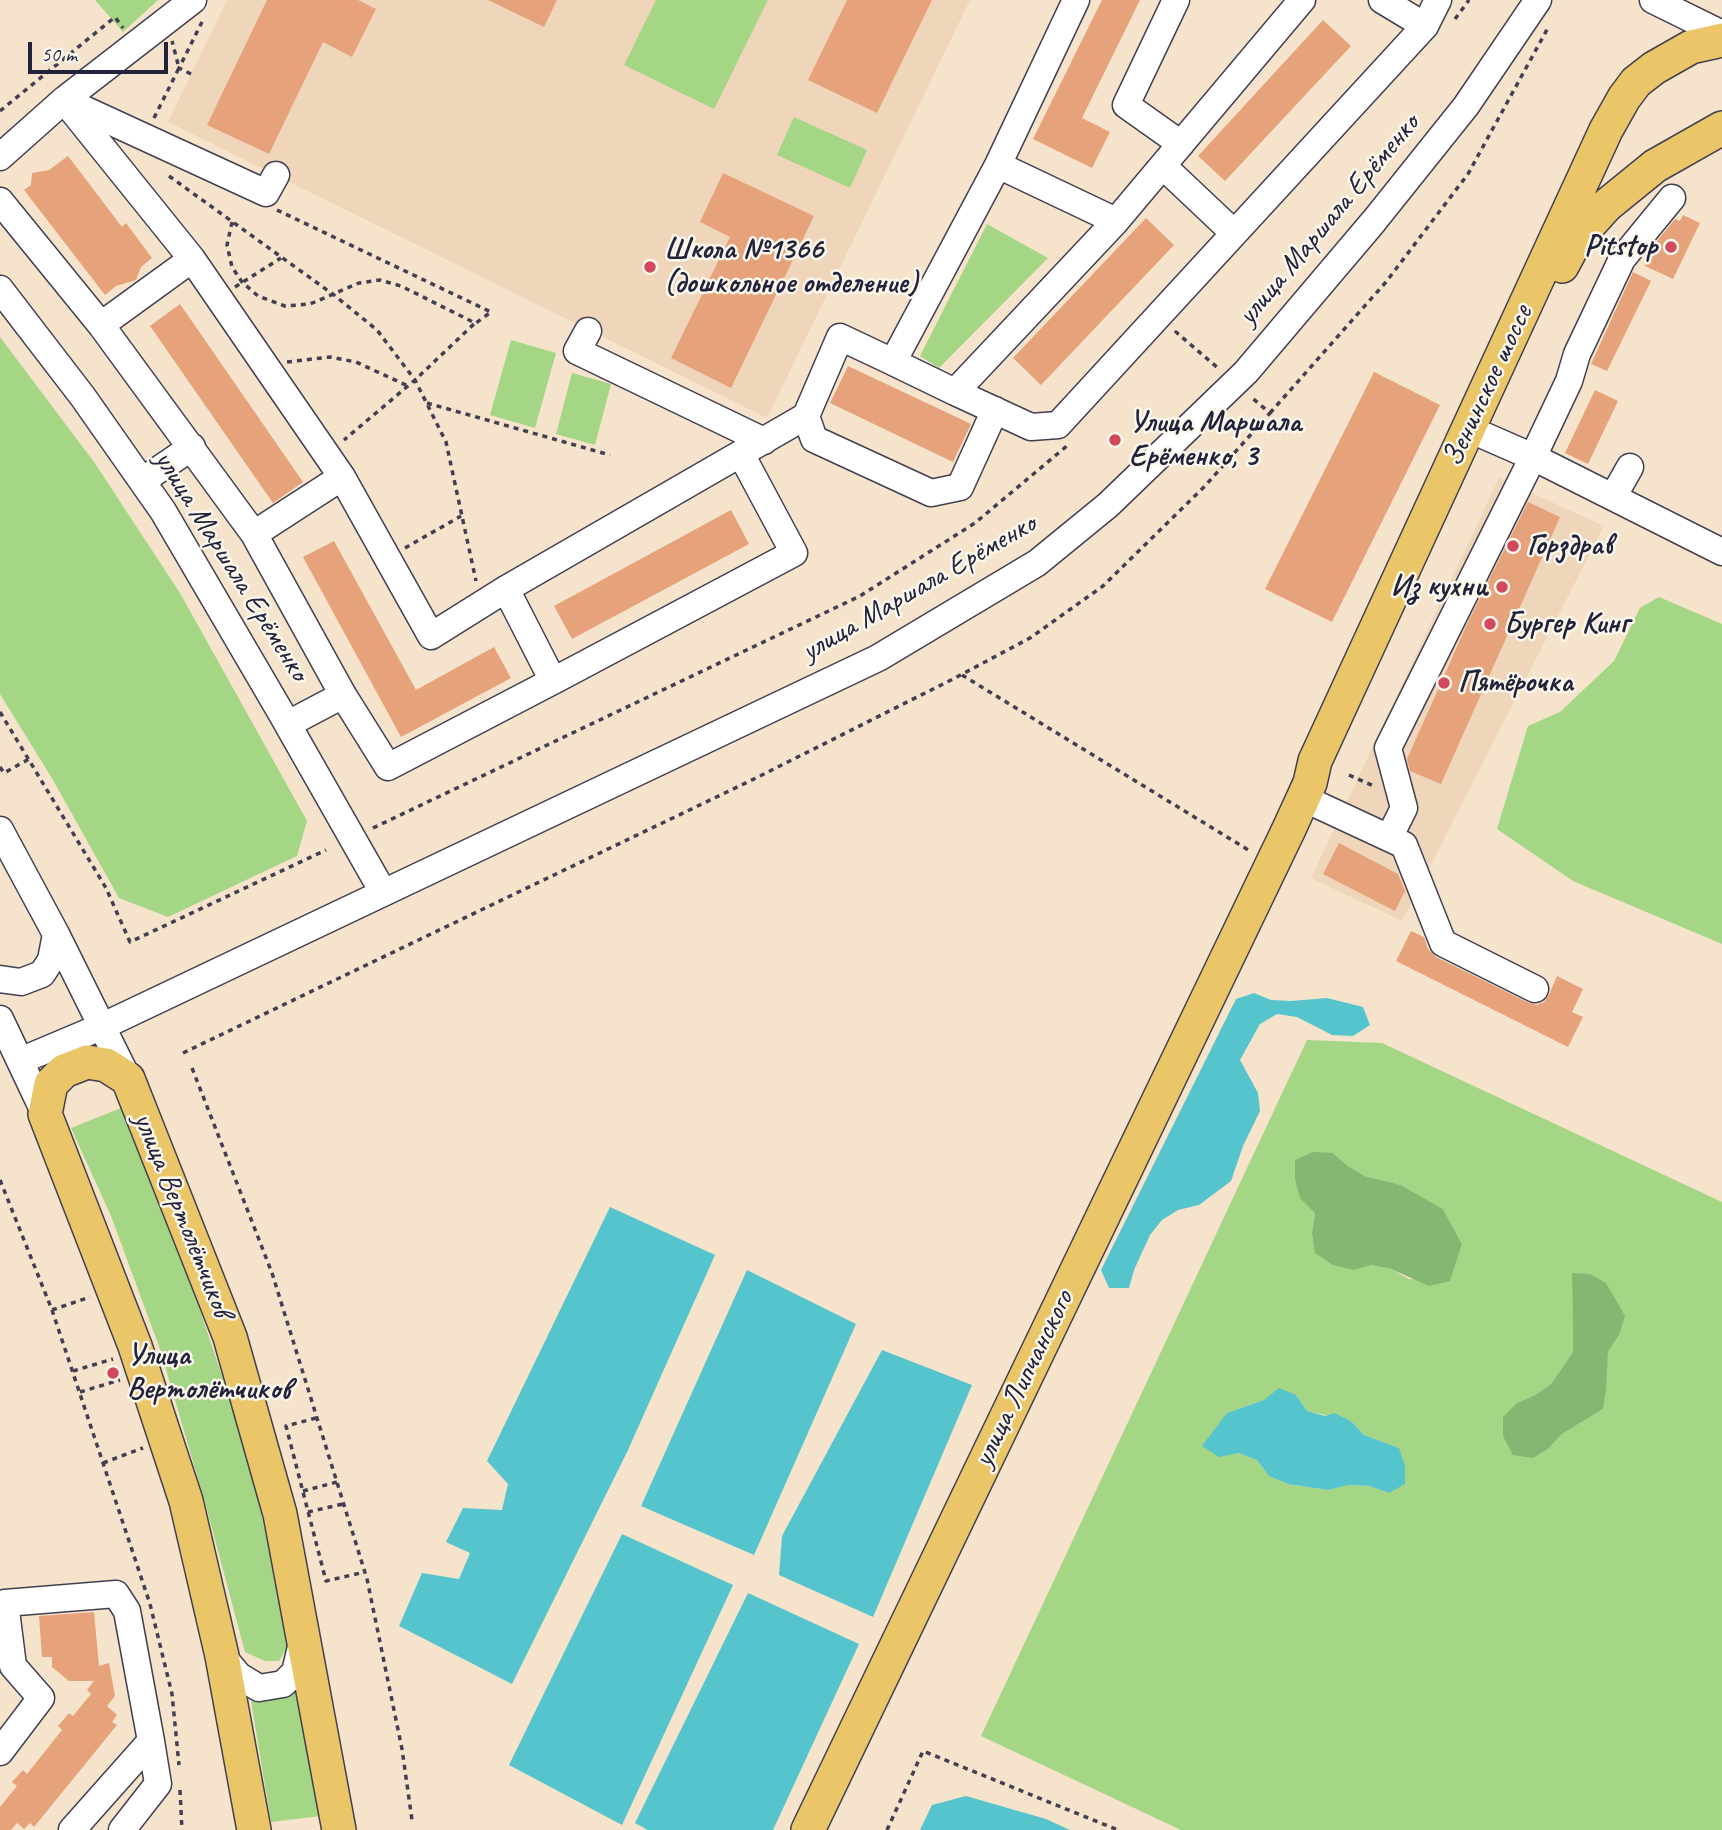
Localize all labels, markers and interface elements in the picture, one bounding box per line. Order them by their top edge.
scale bar [32,28,172,72]
text: 50 m [41,41,77,67]
street label: улица Маршала Ерёменко [1230,107,1428,333]
place label: Pitstop [1584,229,1657,265]
place label: Школа №1366 (дошкольное отделение) [664,232,918,302]
marker: Pitstop [1663,239,1679,255]
marker: Школа №1366 (дошкольное отделение) [642,259,658,275]
street label: Зенинское шоссе [1435,300,1541,472]
place label: Улица Маршала Ерёменко, 3 [1129,405,1301,476]
marker: Улица Маршала Ерёменко, 3 [1107,432,1123,448]
street label: улица Маршала Ерёменко [146,444,316,688]
street label: улица Маршала Ерёменко [795,506,1043,670]
place label: Горздрав [1527,528,1613,564]
marker: Горздрав [1505,538,1521,554]
place label: Из кухни [1390,569,1488,605]
marker: Из кухни [1494,579,1510,595]
place label: Бургер Кинг [1504,606,1629,642]
marker: Бургер Кинг [1482,616,1498,632]
place label: Пятёрочка [1458,665,1573,701]
marker: Пятёрочка [1436,675,1452,691]
street label: улица Вертолётчиков [125,1108,239,1322]
street label: улица Липчанского [966,1285,1082,1473]
place label: Улица Вертолётчиков [127,1338,291,1408]
marker: Улица Вертолётчиков [105,1365,121,1381]

